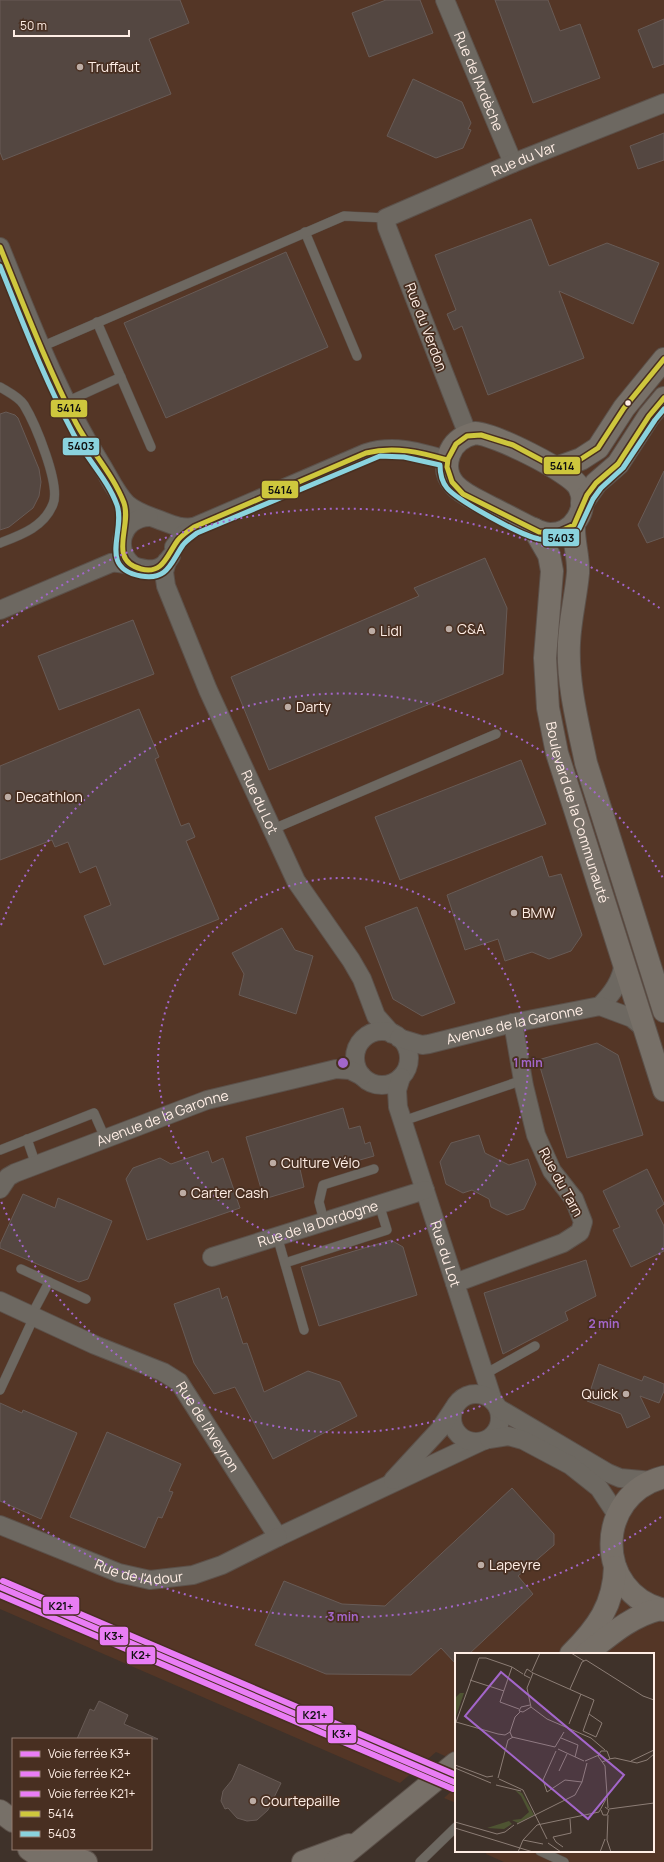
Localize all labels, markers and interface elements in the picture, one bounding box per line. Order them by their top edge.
scale bar [14,12,129,38]
text: 50 m [20,17,47,34]
street label: Rue de l'Ardèche [450,28,509,134]
place label: Truffaut [88,57,140,76]
marker: Truffaut [75,62,85,72]
street label: Rue du Var [488,137,559,180]
street label: Rue du Verdon [401,280,452,374]
unlabelled marker [623,398,633,408]
line badge: 5414 [50,399,88,418]
text: 5414 [57,400,82,415]
line badge: 5403 [62,437,100,456]
text: 5403 [68,438,94,453]
line badge: 5414 [543,456,581,475]
text: 5414 [550,458,575,473]
line badge: 5414 [261,480,299,499]
text: 5414 [268,482,293,497]
line badge: 5403 [542,528,580,547]
text: 5403 [548,530,574,545]
place label: C&A [457,619,485,638]
place label: Lidl [380,621,402,640]
marker: C&A [444,624,454,634]
marker: Lidl [367,626,377,636]
place label: Darty [296,697,332,716]
marker: Darty [283,702,293,712]
street label: Boulevard de la Communauté [542,720,614,905]
street label: Rue du Lot [237,767,283,837]
place label: Decathlon [16,787,83,806]
marker: Decathlon [3,792,13,802]
place label: BMW [522,903,555,922]
marker: BMW [509,908,519,918]
street label: Avenue de la Garonne [444,1000,585,1048]
text: 1 min [513,1054,543,1071]
centre of rings [336,1056,350,1070]
street label: Avenue de la Garonne [93,1085,230,1150]
street label: Rue du Tarn [535,1144,588,1220]
place label: Culture Vélo [281,1153,360,1172]
marker: Culture Vélo [268,1158,278,1168]
place label: Carter Cash [191,1183,269,1202]
marker: Carter Cash [178,1188,188,1198]
street label: Rue de la Dordogne [255,1195,380,1251]
street label: Rue du Lot [426,1218,466,1290]
text: 2 min [588,1315,620,1332]
street label: Rue de l'Aveyron [172,1378,244,1475]
place label: Quick [582,1384,619,1403]
marker: Quick [621,1389,631,1399]
street label: Rue de l'Adour [92,1554,184,1590]
place label: Lapeyre [489,1555,541,1574]
marker: Lapeyre [476,1560,486,1570]
line badge: K21+ [42,1596,80,1615]
text: K21+ [49,1598,73,1613]
text: 3 min [327,1608,359,1625]
line badge: K3+ [99,1626,129,1646]
text: K3+ [104,1628,124,1643]
line badge: K2+ [126,1646,156,1665]
text: K2+ [131,1647,151,1662]
inset map [455,1653,654,1852]
line badge: K21+ [296,1705,334,1724]
text: K21+ [303,1707,327,1722]
line badge: K3+ [327,1724,357,1744]
text: K3+ [332,1726,352,1741]
legend [12,1738,152,1850]
text: Voie ferrée K3+ [48,1745,131,1762]
text: Voie ferrée K2+ [48,1765,131,1782]
text: Voie ferrée K21+ [48,1785,136,1802]
place label: Courtepaille [261,1791,340,1810]
marker: Courtepaille [248,1796,258,1806]
text: 5414 [48,1805,74,1822]
text: 5403 [48,1825,76,1842]

